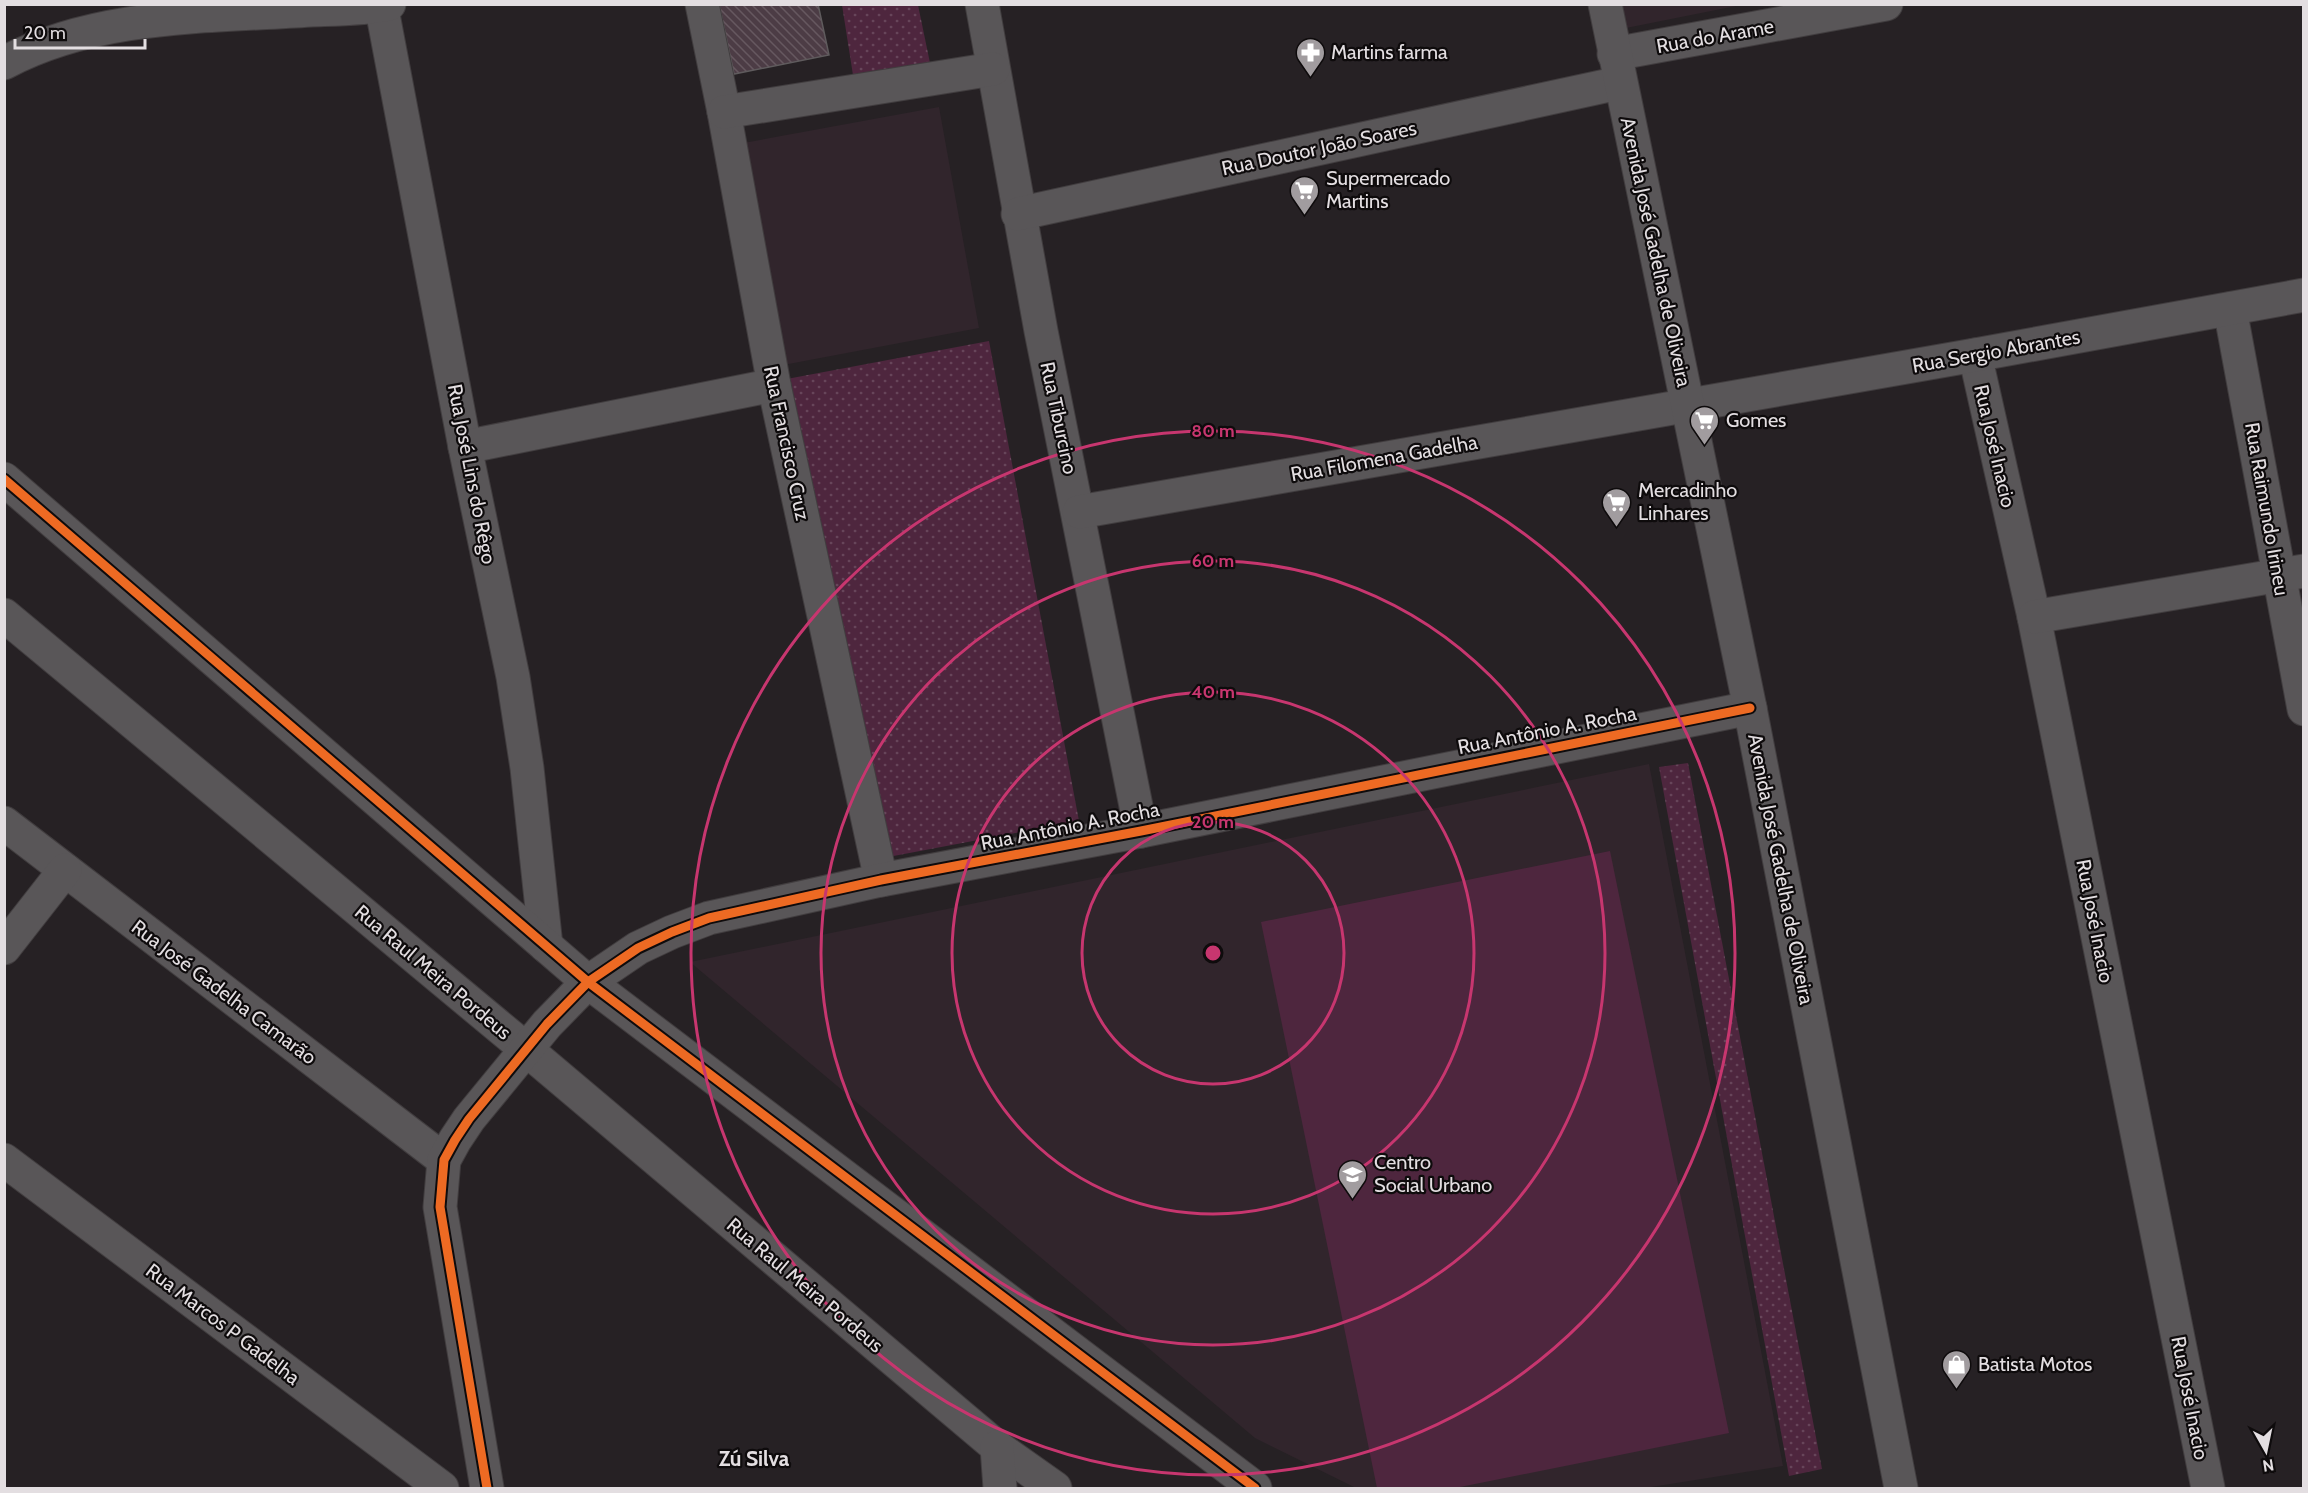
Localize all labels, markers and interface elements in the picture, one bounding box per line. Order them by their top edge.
scale bar [15,12,146,50]
street label: Rua do Arame [1654,14,1776,58]
text: 20 m [24,22,66,44]
pharmacy icon: Martins farma [1294,36,1326,78]
place label: Martins farma [1331,40,1448,64]
street label: Avenida José Gadelha de Oliveira [1616,115,1696,389]
street label: Rua Doutor João Soares [1219,116,1419,180]
place label: Supermercado Martins [1326,166,1450,213]
supermarket icon: Supermercado Martins [1289,174,1321,216]
street label: Rua Sergio Abrantes [1910,324,2082,378]
street label: Rua Tiburcino [1035,360,1083,476]
street label: Rua Francisco Cruz [759,364,815,522]
street label: Rua José Lins do Rêgo [443,382,501,566]
street label: Rua José Inacio [1969,382,2021,510]
supermarket icon: Gomes [1689,404,1721,446]
place label: Gomes [1726,408,1786,432]
text: 80 m [1191,420,1235,442]
street label: Rua Raimundo Irineu [2240,421,2294,597]
street label: Rua Filomena Gadelha [1289,430,1480,486]
place label: Mercadinho Linhares [1638,478,1737,525]
supermarket icon: Mercadinho Linhares [1601,486,1633,528]
text: 60 m [1192,550,1234,572]
text: 40 m [1191,681,1235,703]
street label: Rua Antônio A. Rocha [1456,701,1639,759]
street label: Avenida José Gadelha de Oliveira [1743,732,1819,1007]
street label: Rua Antônio A. Rocha [979,797,1162,855]
text: 20 m [1192,811,1234,833]
street label: Rua José Inacio [2071,857,2119,985]
street label: Rua Raul Meira Pordeus [350,900,516,1044]
street label: Rua José Gadelha Camarão [127,915,321,1069]
centre of rings [1203,943,1223,963]
place label: Centro Social Urbano [1374,1150,1492,1197]
school or university icon: Centro Social Urbano [1337,1158,1369,1200]
street label: Rua Raul Meira Pordeus [722,1213,888,1357]
street label: Rua Marcos P Gadelha [141,1258,305,1390]
street label: Rua José Inacio [2166,1334,2214,1462]
shop icon: Batista Motos [1941,1348,1973,1390]
place label: Batista Motos [1978,1352,2092,1376]
north arrow [2236,1421,2296,1481]
district label: Zú Silva [719,1446,790,1471]
text: N [2261,1455,2275,1476]

